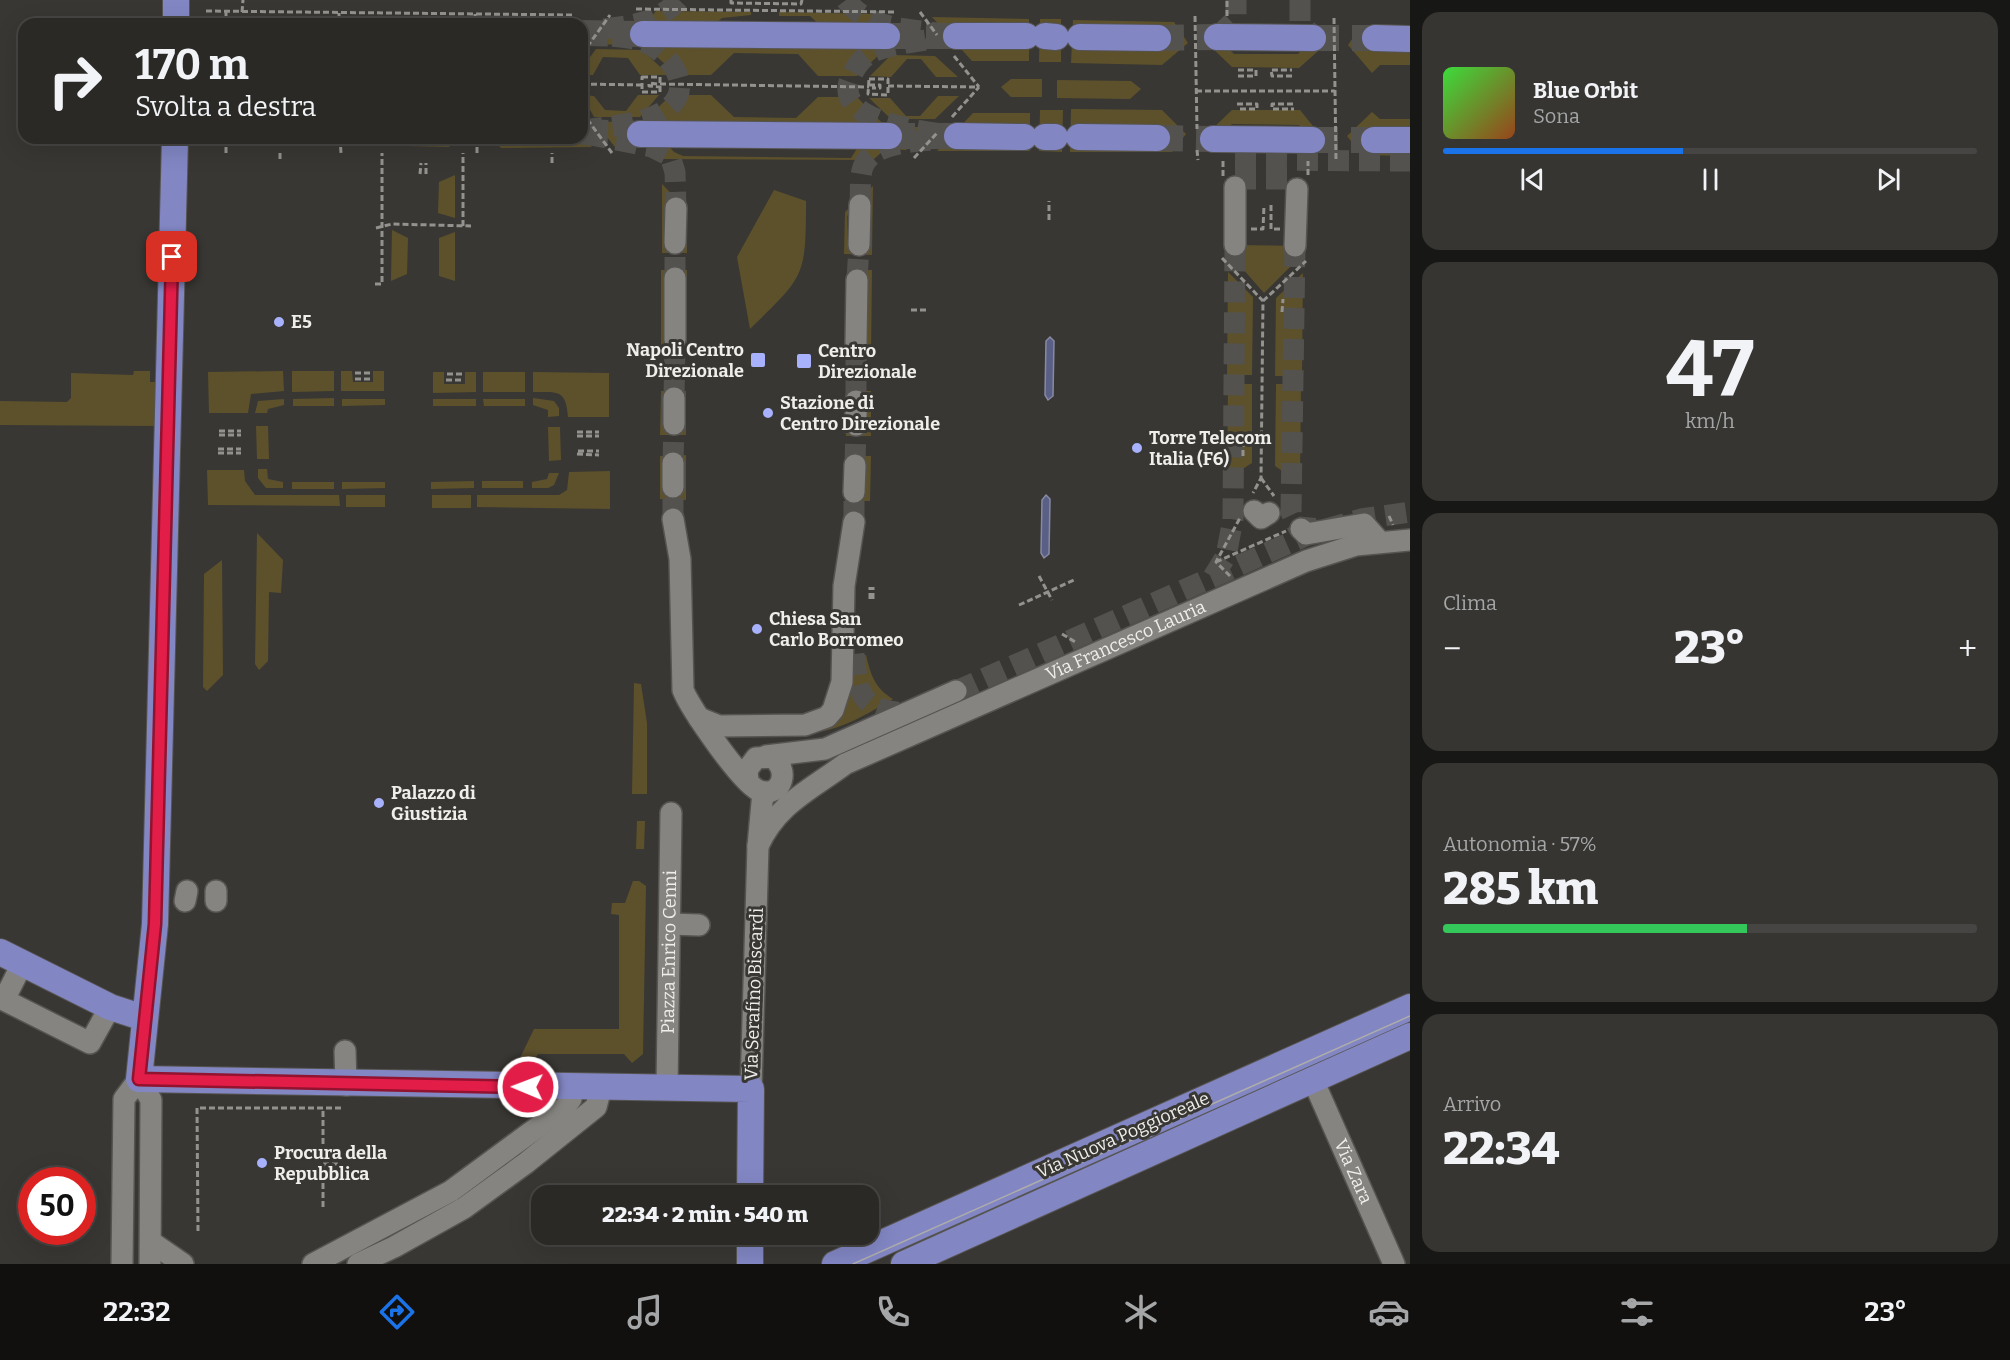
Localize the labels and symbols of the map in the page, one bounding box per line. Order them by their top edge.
pin [146,231,197,282]
place label: E5 [291,311,312,333]
marker: E5 [272,315,286,329]
place label: Napoli Centro Direzionale [626,339,744,382]
place label: Centro Direzionale [818,340,917,383]
marker: Napoli Centro Direzionale [749,351,767,369]
marker: Centro Direzionale [795,352,813,370]
place label: Stazione di Centro Direzionale [780,392,940,435]
marker: Stazione di Centro Direzionale [761,406,775,420]
place label: Torre Telecom Italia (F6) [1149,427,1272,470]
marker: Torre Telecom Italia (F6) [1130,441,1144,455]
street label: Via Francesco Lauria [1042,596,1209,685]
place label: Chiesa San Carlo Borromeo [769,608,904,651]
marker: Chiesa San Carlo Borromeo [750,622,764,636]
place label: Palazzo di Giustizia [391,782,476,825]
marker: Palazzo di Giustizia [372,796,386,810]
street label: Piazza Enrico Cenni [657,870,681,1034]
street label: Via Serafino Biscardi [740,907,768,1081]
position arrow [496,1055,560,1119]
street label: Via Nuova Poggioreale [1033,1087,1213,1183]
street label: Via Zara [1329,1136,1377,1207]
place label: Procura della Repubblica [274,1142,387,1185]
marker: Procura della Repubblica [255,1156,269,1170]
speed limit sign: 50 [18,1167,96,1245]

